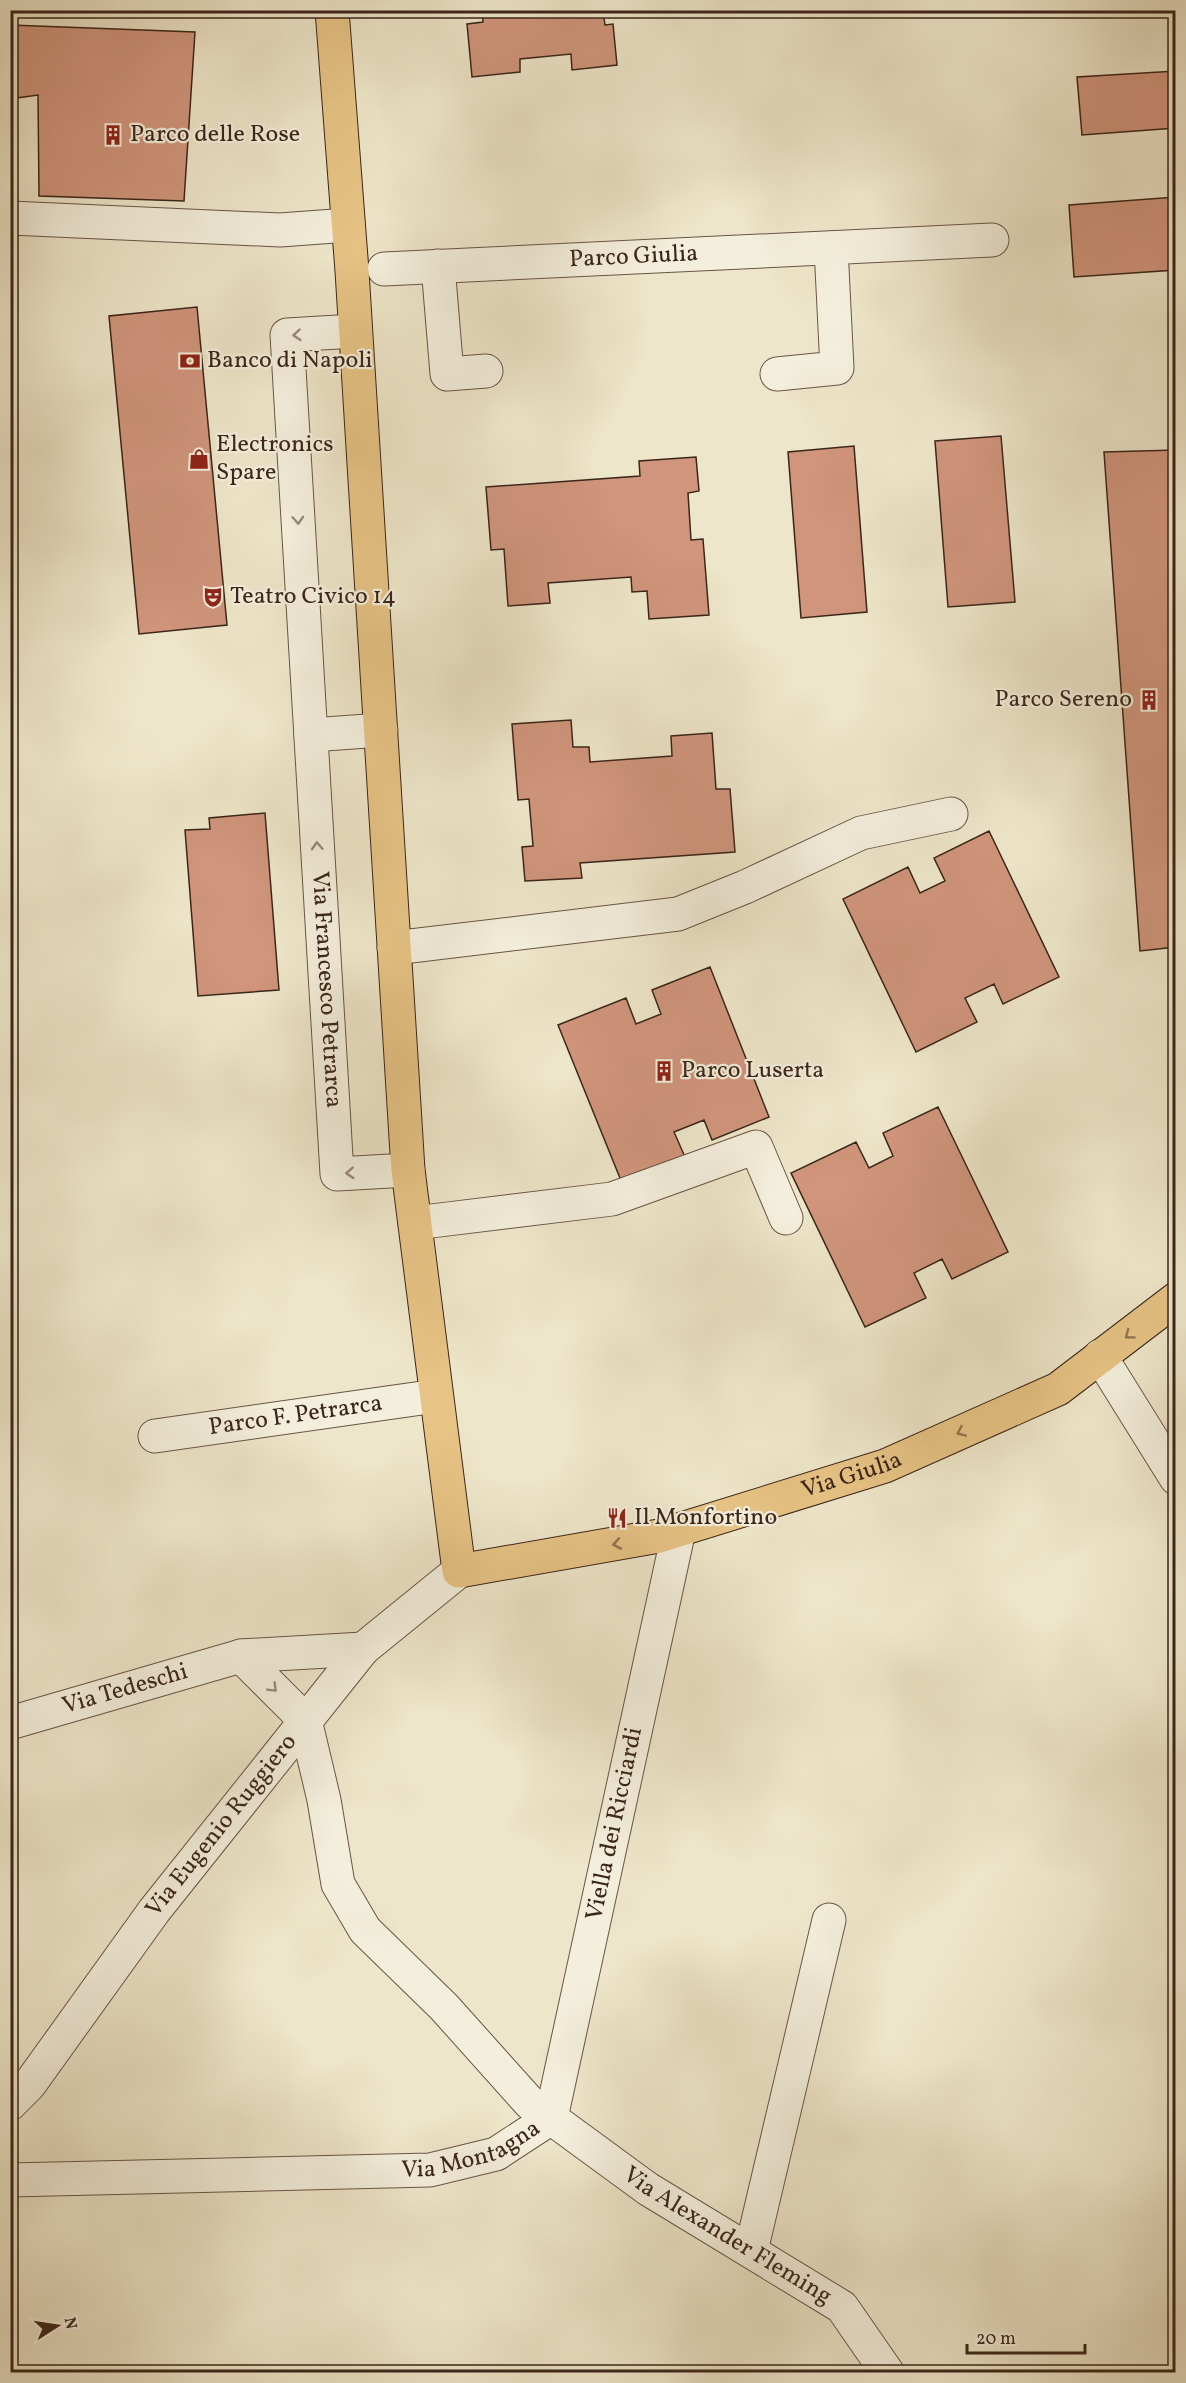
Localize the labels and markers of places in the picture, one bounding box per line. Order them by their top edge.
place label: Parco delle Rose [130,118,300,152]
building icon: Parco delle Rose [101,123,125,147]
place label: Banco di Napoli [207,344,373,378]
bank icon: Banco di Napoli [178,349,202,373]
place label: Electronics Spare [216,428,334,490]
shop icon: Electronics Spare [187,447,211,471]
place label: Teatro Civico 14 [230,580,396,614]
theatre icon: Teatro Civico 14 [201,585,225,609]
place label: Parco Sereno [995,683,1132,717]
building icon: Parco Sereno [1137,688,1161,712]
place label: Parco Luserta [681,1054,824,1088]
building icon: Parco Luserta [652,1059,676,1083]
place label: Il Monfortino [634,1501,777,1535]
restaurant icon: Il Monfortino [605,1506,629,1530]

